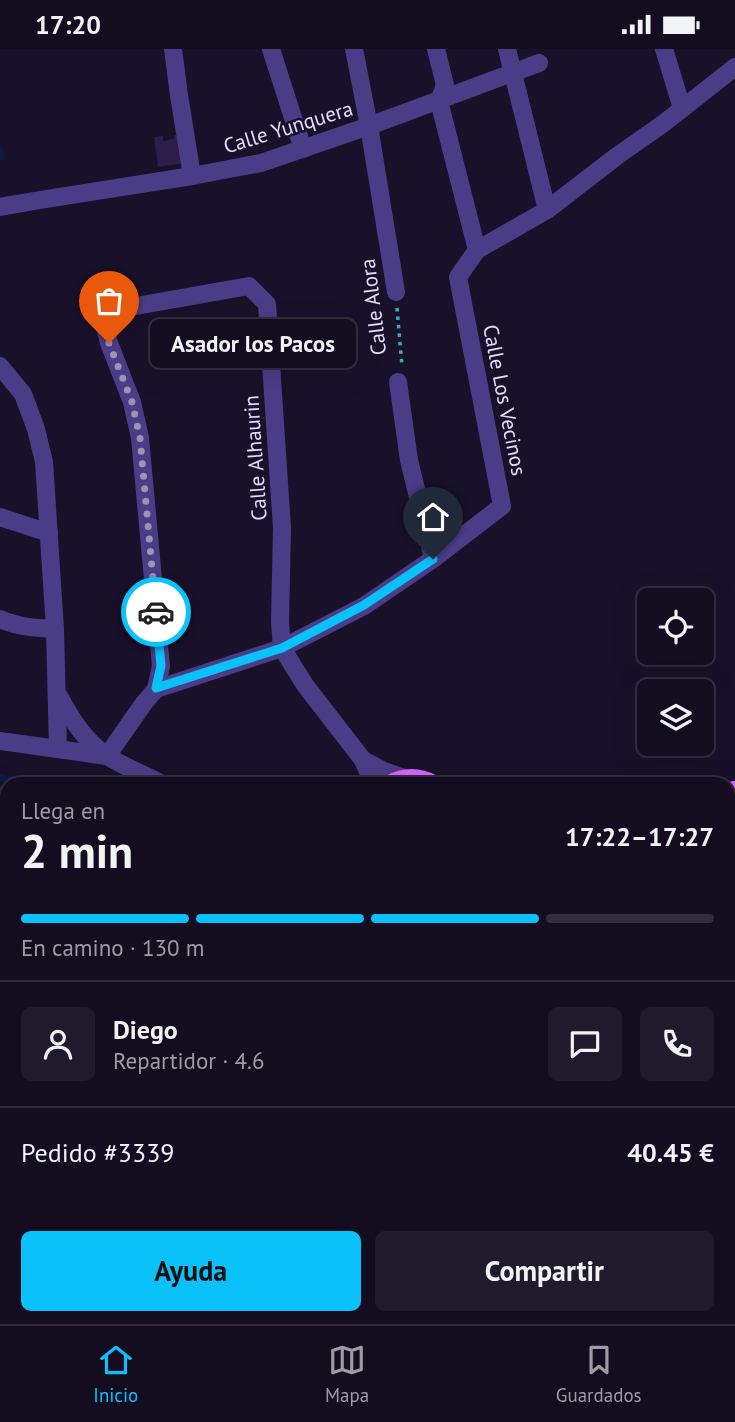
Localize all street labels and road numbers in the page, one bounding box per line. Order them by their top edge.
street label: Calle Yunquera [220,95,356,159]
street label: Calle Alora [354,257,392,357]
street label: Calle Los Vecinos [477,322,533,478]
street label: Calle Alhaurin [237,394,273,522]

